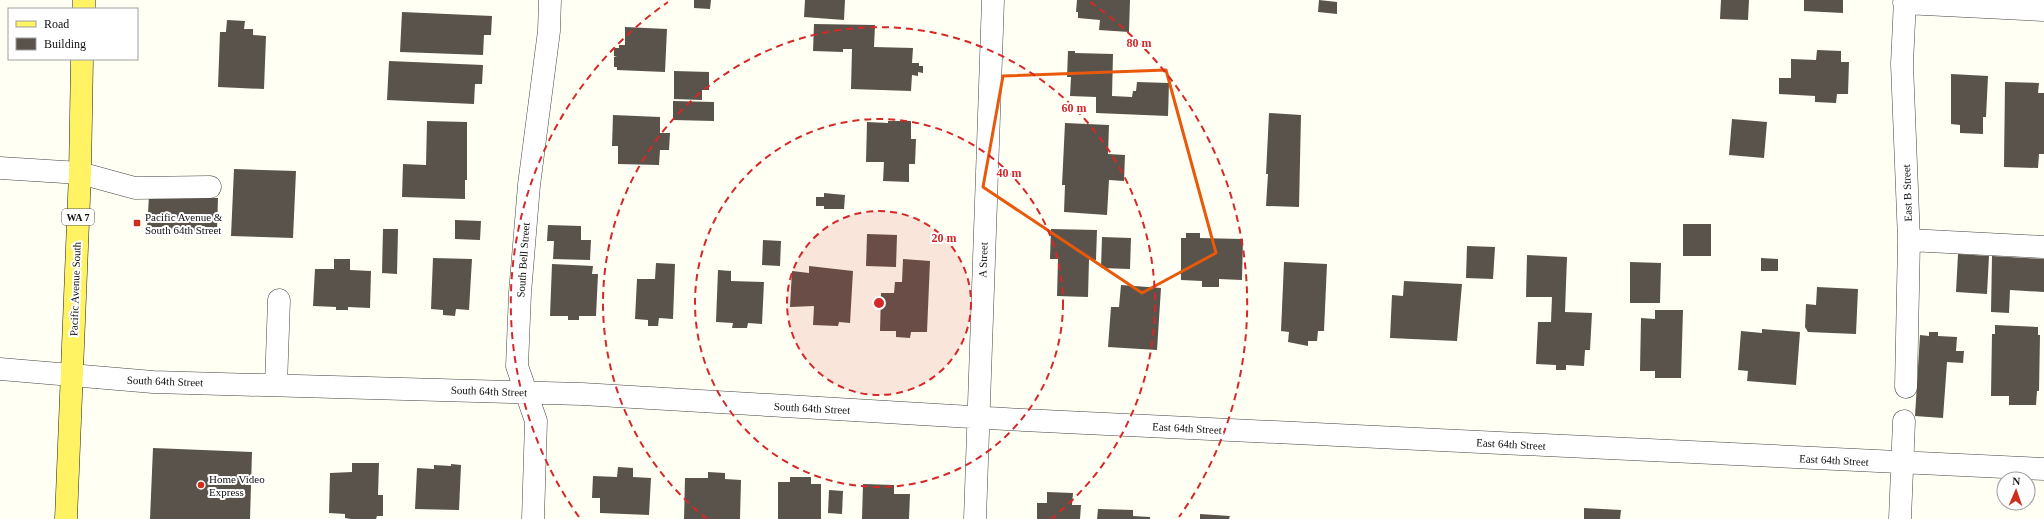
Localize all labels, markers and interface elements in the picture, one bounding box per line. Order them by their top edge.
legend [8,8,138,60]
text: Road [44,17,69,31]
text: 80 m [1127,36,1152,50]
text: Building [44,37,86,51]
text: 60 m [1062,101,1087,115]
street label: East B Street [1900,164,1914,222]
text: 40 m [997,166,1022,180]
road number: WA 7 [62,209,94,225]
place label: Pacific Avenue & South 64th Street [145,211,223,236]
marker: Pacific Avenue & South 64th Street [132,218,142,228]
street label: South Bell Street [514,222,532,298]
text: 20 m [932,231,957,245]
street label: Pacific Avenue South [67,241,83,336]
street label: A Street [976,242,990,278]
centre of rings [872,296,886,310]
street label: South 64th Street [127,374,203,388]
street label: South 64th Street [451,384,527,398]
street label: South 64th Street [774,400,850,416]
street label: East 64th Street [1152,420,1222,436]
street label: East 64th Street [1476,436,1546,452]
street label: East 64th Street [1799,452,1869,468]
north arrow [1996,471,2036,511]
place label: Home Video Express [209,473,265,498]
text: N [2012,475,2021,487]
marker: Home Video Express [196,480,206,490]

